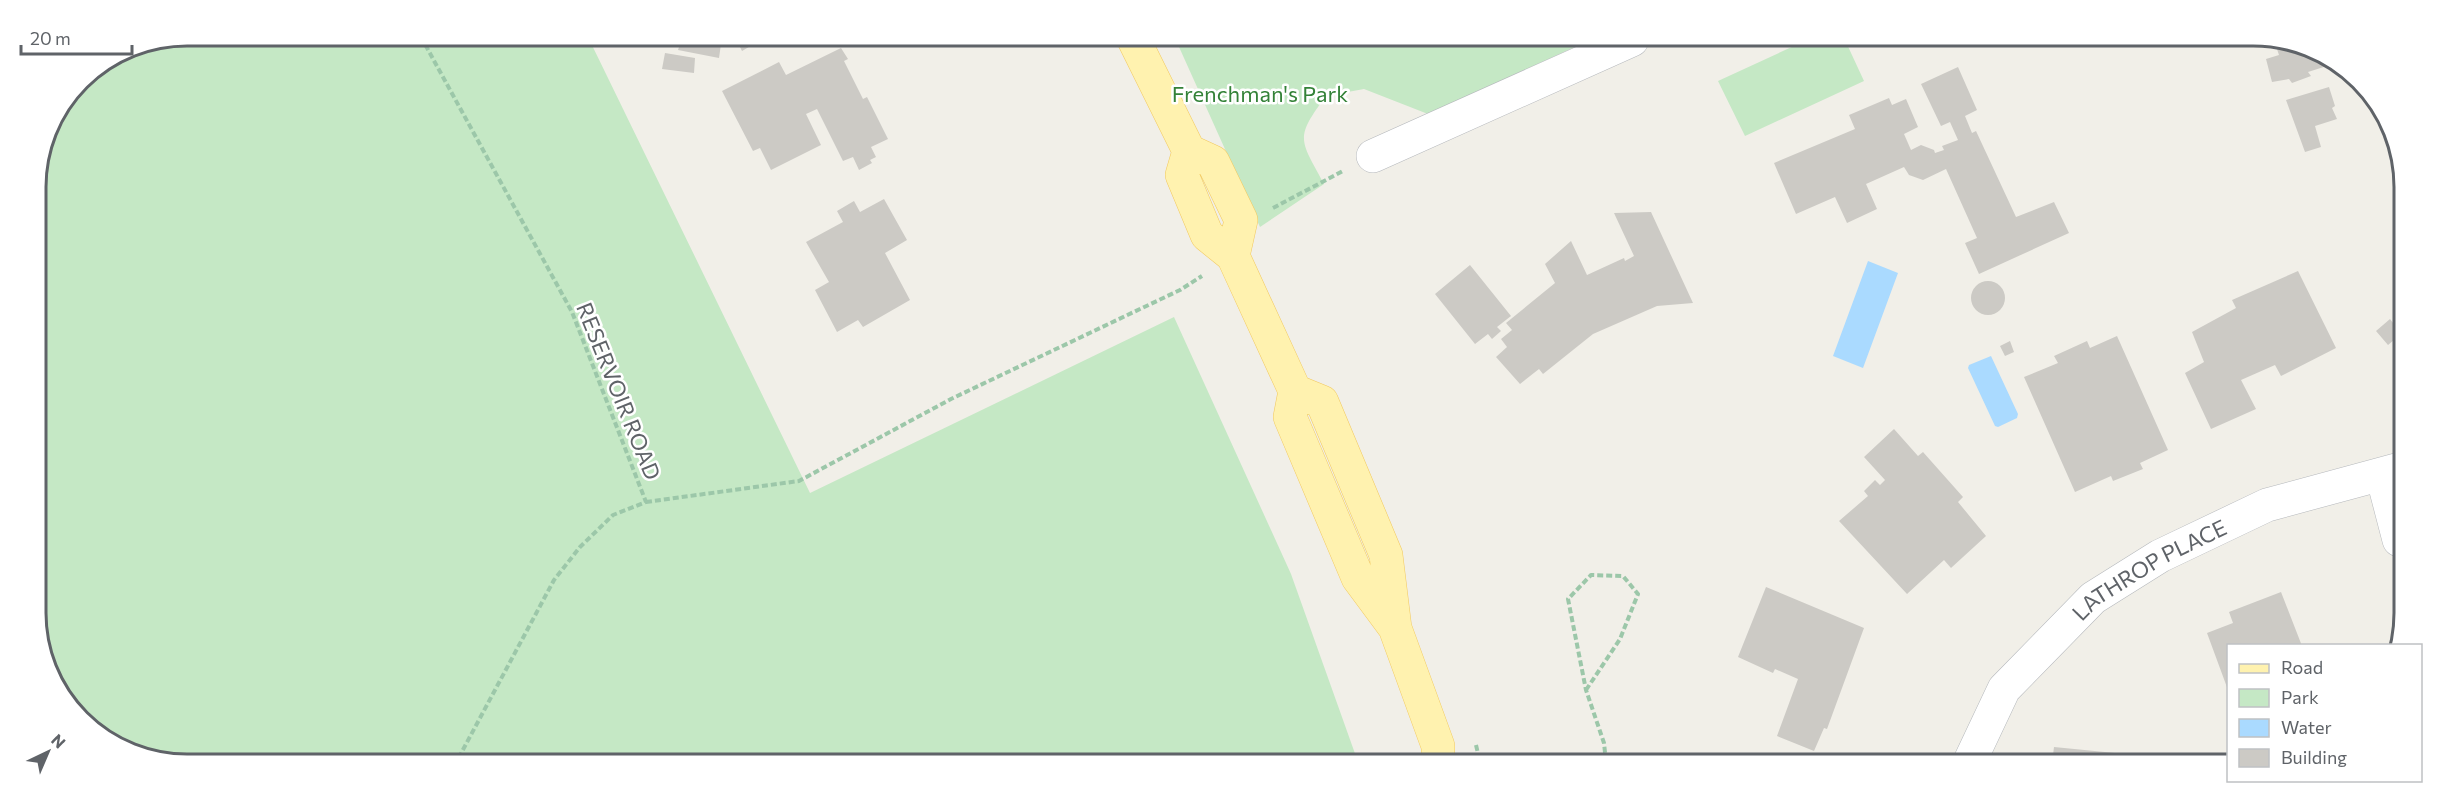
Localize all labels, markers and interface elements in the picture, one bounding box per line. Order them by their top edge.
scale bar [21,18,132,56]
text: 20 m [30,27,71,49]
park label: Frenchman's Park [1172,80,1348,107]
street label: RESERVOIR ROAD [571,298,667,484]
street label: LATHROP PLACE [2066,513,2231,625]
legend [2227,644,2422,782]
text: Road [2281,656,2323,678]
text: Park [2281,686,2319,708]
text: Water [2281,716,2332,738]
north arrow [18,722,78,782]
text: N [48,730,70,752]
text: Building [2281,746,2347,768]

